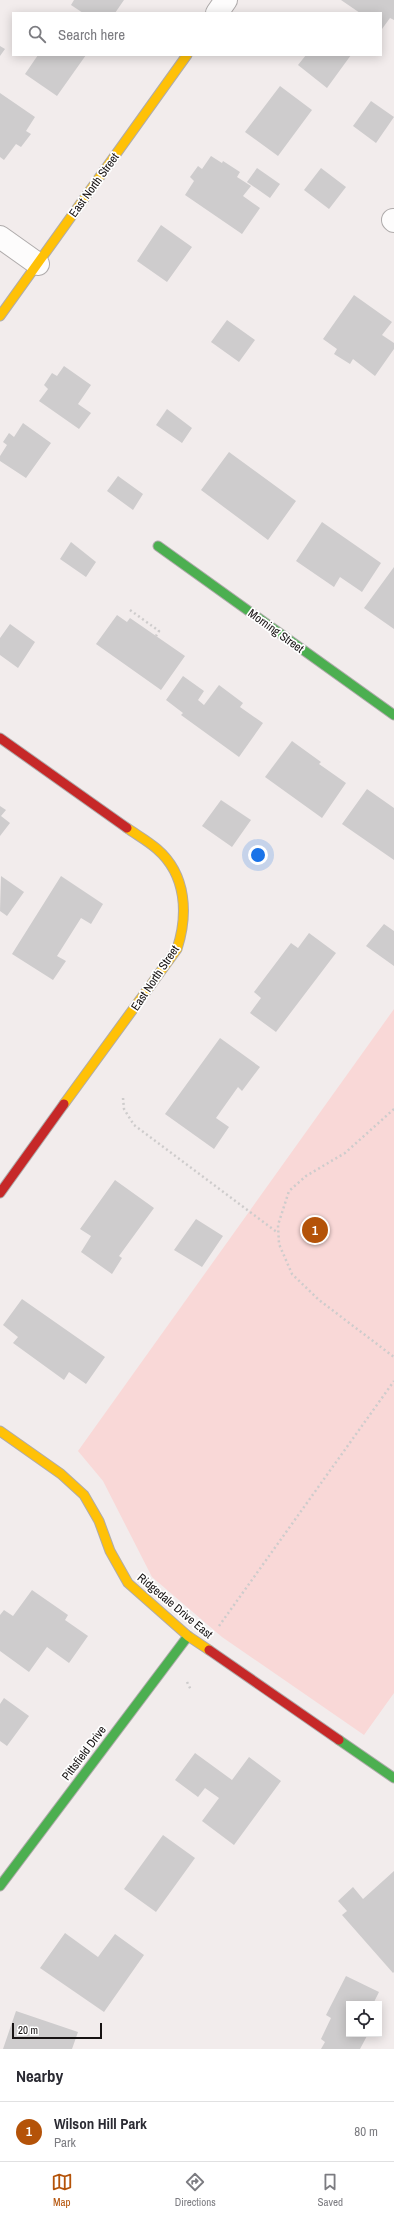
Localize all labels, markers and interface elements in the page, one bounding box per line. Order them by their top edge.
search box [12,12,382,56]
icon: search [26,23,48,45]
text: Search here [58,24,125,45]
street label: East North Street [65,150,123,220]
street label: Morning Street [245,605,307,657]
your location [248,845,268,865]
street label: East North Street [127,942,183,1014]
pin: 1 [302,1215,328,1245]
street label: Ridgedale Drive East [134,1570,216,1642]
street label: Pittsfield Drive [58,1722,110,1784]
map controls [346,2001,382,2037]
button: locate [346,2001,382,2037]
scale bar [12,2021,102,2040]
text: 20 m [18,2023,38,2037]
text: Nearby [16,2064,63,2087]
text: Wilson Hill Park [54,2113,147,2134]
text: 1 [26,2123,32,2140]
text: 80 m [354,2123,378,2140]
text: Park [54,2134,76,2151]
tab: Map [51,2171,73,2209]
tab: Directions [175,2171,216,2209]
tab: Saved [318,2171,343,2209]

